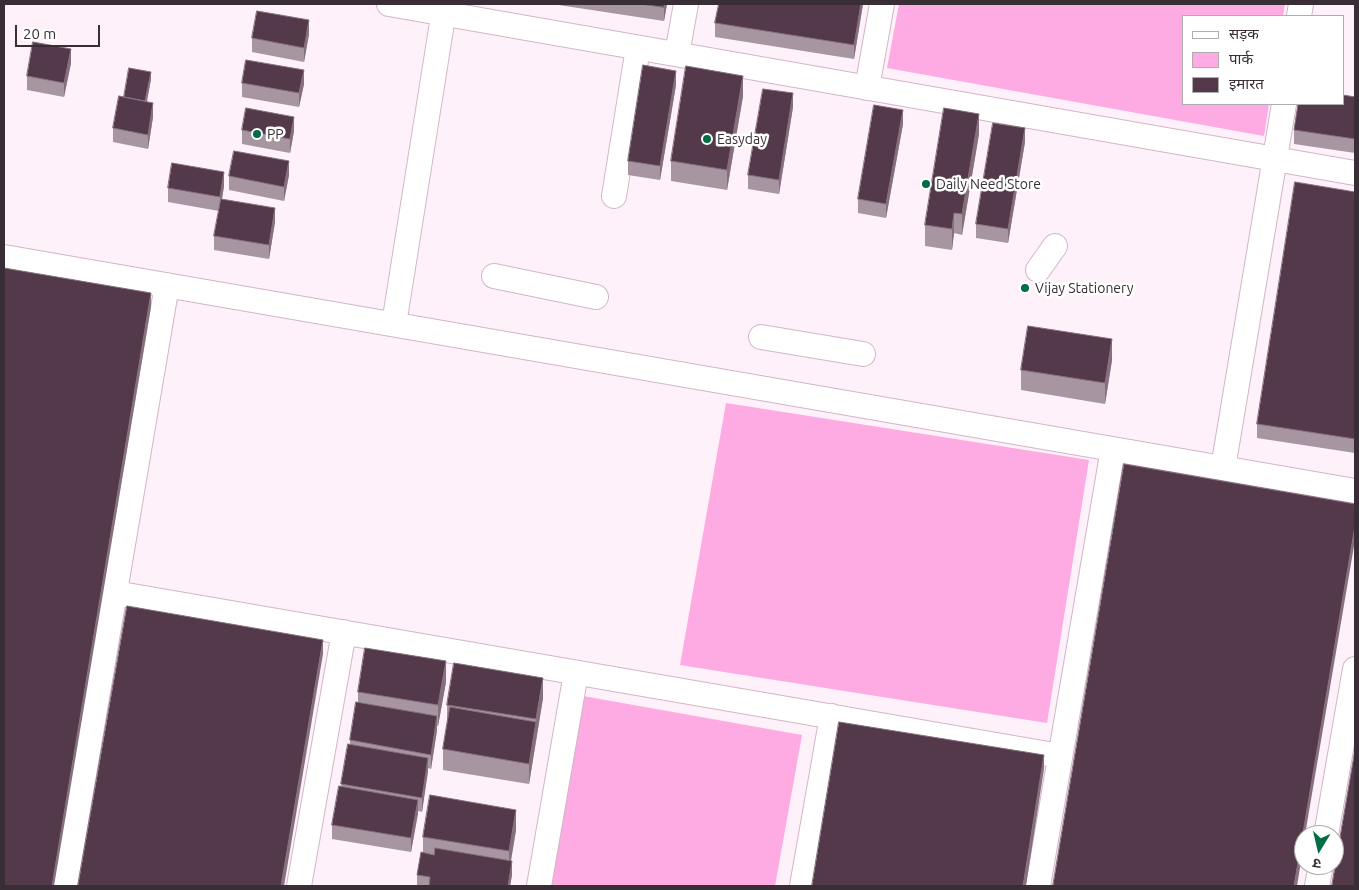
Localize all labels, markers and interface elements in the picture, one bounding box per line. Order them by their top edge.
scale bar [18,15,102,47]
legend [1182,15,1344,105]
text: 20 m [23,25,56,42]
text: सड़क [1229,25,1259,42]
text: पार्क [1229,50,1253,67]
text: इमारत [1229,75,1264,92]
place label: PP [267,126,284,142]
marker: PP [251,128,263,140]
place label: Easyday [717,131,767,147]
marker: Easyday [701,133,713,145]
place label: Daily Need Store [936,176,1041,192]
marker: Daily Need Store [920,178,932,190]
place label: Vijay Stationery [1035,280,1133,296]
marker: Vijay Stationery [1019,282,1031,294]
north arrow [1294,825,1344,875]
text: उ [1312,855,1322,872]

